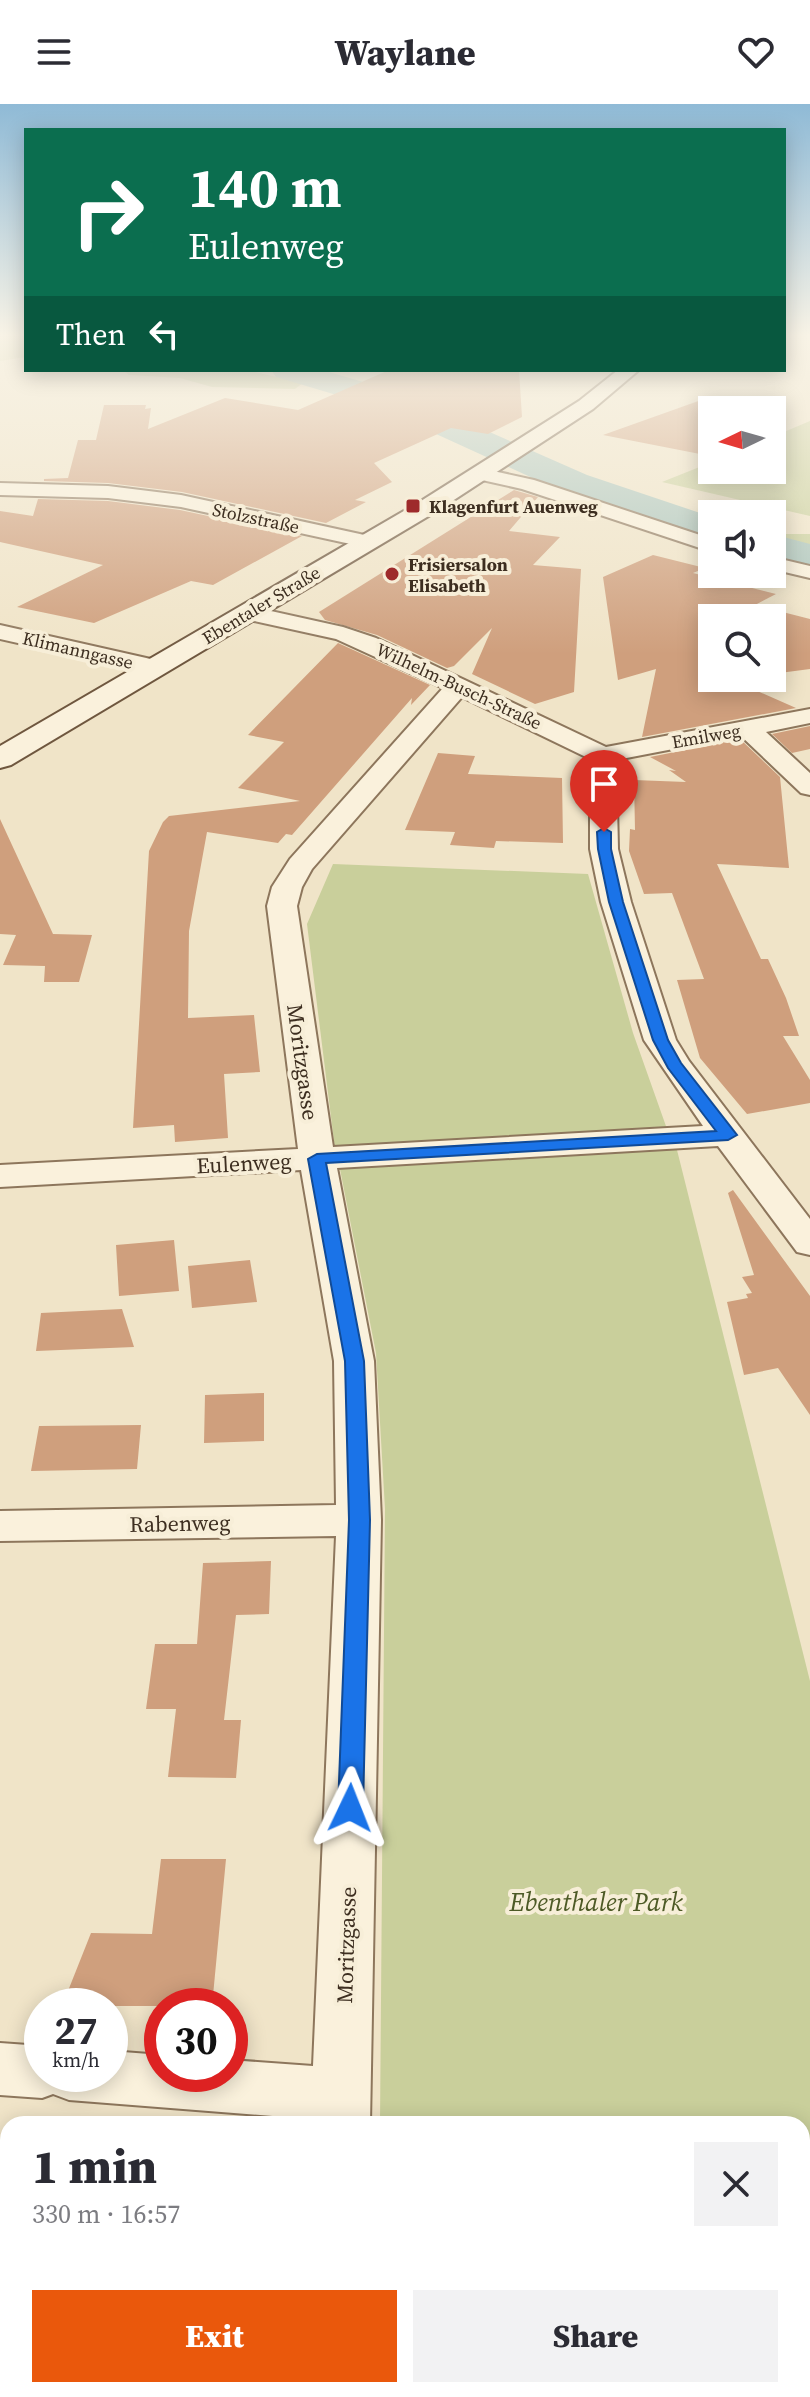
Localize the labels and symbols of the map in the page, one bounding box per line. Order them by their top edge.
north arrow [698,396,786,484]
place label: Klagenfurt Auenweg [429,494,598,519]
street label: Stolzstraße [210,497,302,539]
marker: Klagenfurt Auenweg [404,497,422,515]
place label: Frisiersalon Elisabeth [408,552,508,598]
street label: Ebentaler Straße [197,560,325,650]
marker: Frisiersalon Elisabeth [383,565,401,583]
street label: Klimanngasse [20,625,136,675]
street label: Wilhelm-Busch-Straße [372,637,546,735]
street label: Emilweg [670,718,742,754]
pin [570,750,638,832]
street label: Moritzgasse [280,1002,326,1122]
street label: Eulenweg [196,1146,292,1180]
street label: Rabenweg [129,1507,231,1539]
position arrow [308,1766,392,1850]
park label: Ebenthaler Park [508,1884,684,1920]
street label: Moritzgasse [329,1886,363,2004]
speed limit sign: 30 [144,1988,248,2092]

